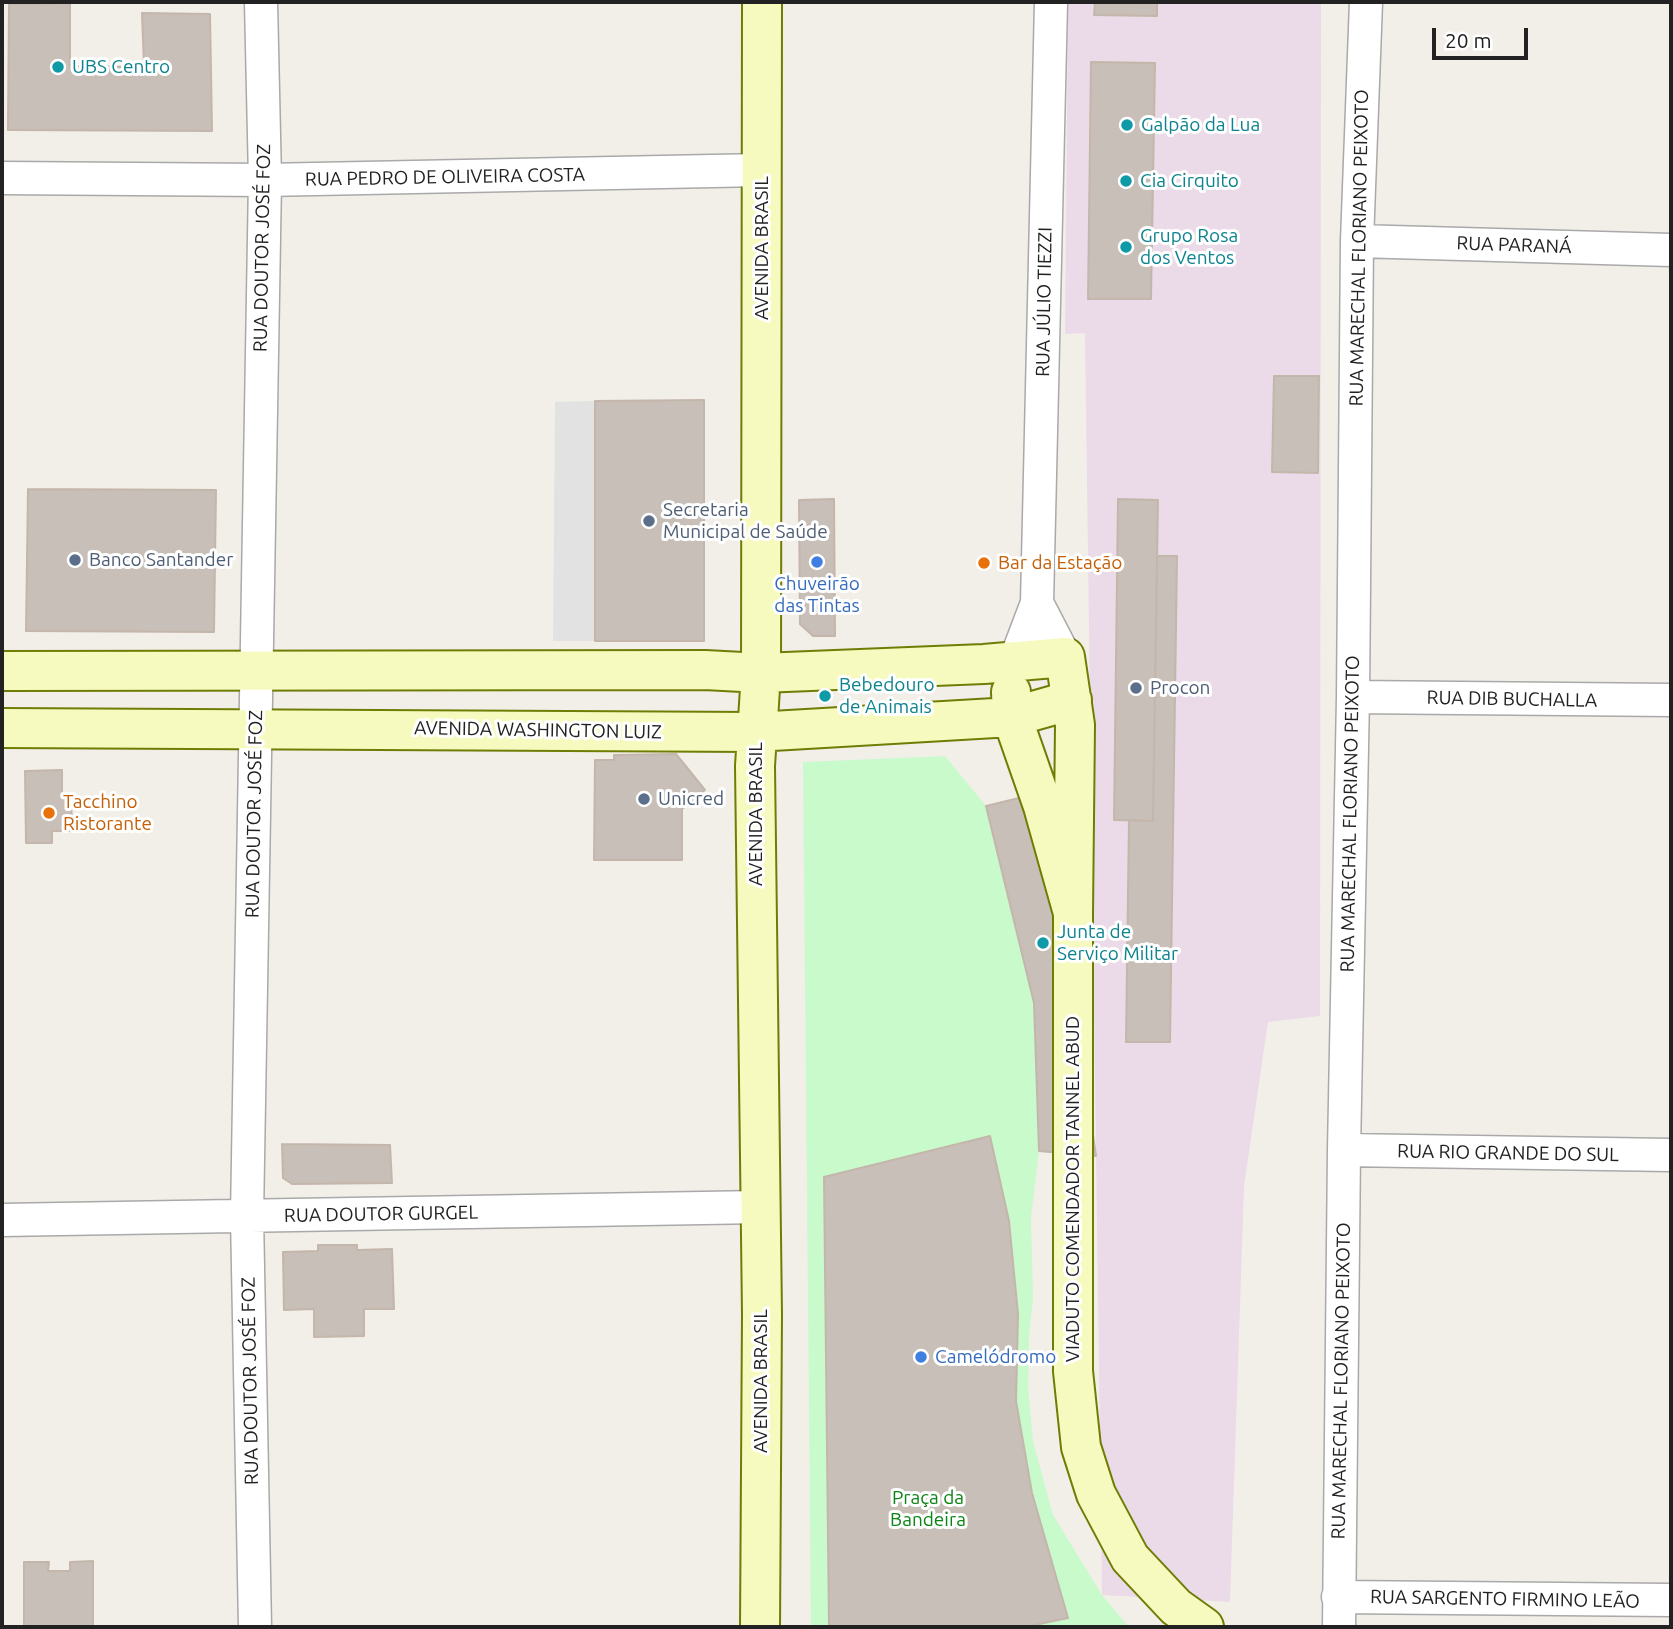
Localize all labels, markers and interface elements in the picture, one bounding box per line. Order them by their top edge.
scale bar [1435,14,1531,58]
text: 20 m [1445,28,1492,52]
place label: UBS Centro [72,56,170,78]
marker: UBS Centro [50,59,66,75]
street label: RUA MARECHAL FLORIANO PEIXOTO [1345,89,1373,407]
place label: Galpão da Lua [1141,114,1260,136]
marker: Galpão da Lua [1119,117,1135,133]
street label: RUA DOUTOR JOSÉ FOZ [249,144,275,352]
street label: RUA PEDRO DE OLIVEIRA COSTA [305,163,585,191]
place label: Cia Cirquito [1140,170,1239,192]
marker: Cia Cirquito [1118,173,1134,189]
street label: AVENIDA BRASIL [751,176,773,320]
place label: Grupo Rosa dos Ventos [1140,225,1238,269]
street label: RUA JÚLIO TIEZZI [1031,227,1057,377]
street label: RUA PARANÁ [1456,232,1572,258]
marker: Grupo Rosa dos Ventos [1118,239,1134,255]
place label: Secretaria Municipal de Saúde [663,499,828,543]
marker: Secretaria Municipal de Saúde [641,513,657,529]
place label: Banco Santander [89,549,233,571]
marker: Banco Santander [67,552,83,568]
place label: Bar da Estação [998,552,1122,574]
marker: Chuveirão das Tintas [809,554,825,570]
marker: Bar da Estação [976,555,992,571]
place label: Chuveirão das Tintas [774,573,860,617]
street label: RUA MARECHAL FLORIANO PEIXOTO [1336,655,1364,973]
place label: Bebedouro de Animais [839,674,935,718]
place label: Procon [1150,677,1210,699]
marker: Procon [1128,680,1144,696]
street label: RUA DIB BUCHALLA [1426,686,1598,712]
marker: Bebedouro de Animais [817,688,833,704]
street label: RUA DOUTOR JOSÉ FOZ [241,710,267,918]
street label: AVENIDA WASHINGTON LUIZ [414,716,662,744]
street label: AVENIDA BRASIL [745,742,767,886]
place label: Unicred [658,788,724,810]
place label: Tacchino Ristorante [63,791,152,835]
marker: Unicred [636,791,652,807]
marker: Tacchino Ristorante [41,805,57,821]
place label: Junta de Serviço Militar [1057,921,1178,965]
marker: Junta de Serviço Militar [1035,935,1051,951]
street label: VIADUTO COMENDADOR TANNEL ABUD [1062,1016,1084,1362]
street label: RUA RIO GRANDE DO SUL [1397,1140,1619,1166]
street label: RUA DOUTOR GURGEL [284,1201,478,1227]
street label: RUA MARECHAL FLORIANO PEIXOTO [1327,1222,1355,1540]
street label: RUA DOUTOR JOSÉ FOZ [237,1277,263,1485]
street label: AVENIDA BRASIL [750,1309,772,1453]
place label: Camelódromo [935,1346,1056,1368]
marker: Camelódromo [913,1349,929,1365]
park label: Praça da Bandeira [890,1487,966,1531]
street label: RUA SARGENTO FIRMINO LEÃO [1370,1585,1640,1613]

